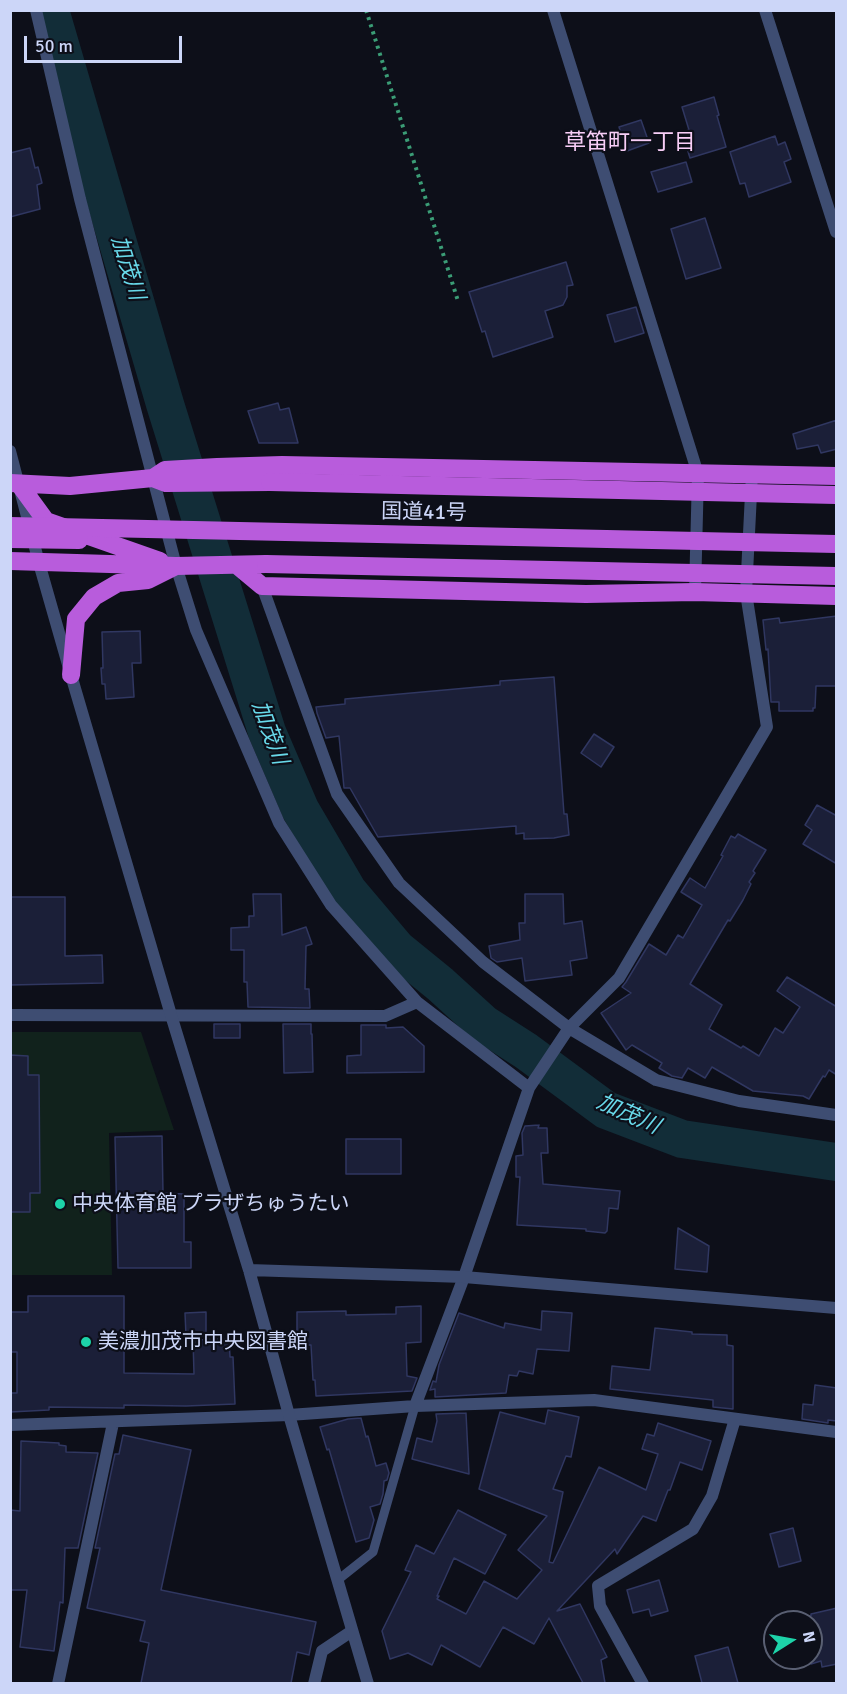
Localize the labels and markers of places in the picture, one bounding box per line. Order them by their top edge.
place label: 中央体育館 プラザちゅうたい [72,1191,350,1217]
marker: 中央体育館 プラザちゅうたい [53,1197,67,1211]
place label: 美濃加茂市中央図書館 [98,1329,308,1355]
marker: 美濃加茂市中央図書館 [79,1335,93,1349]

